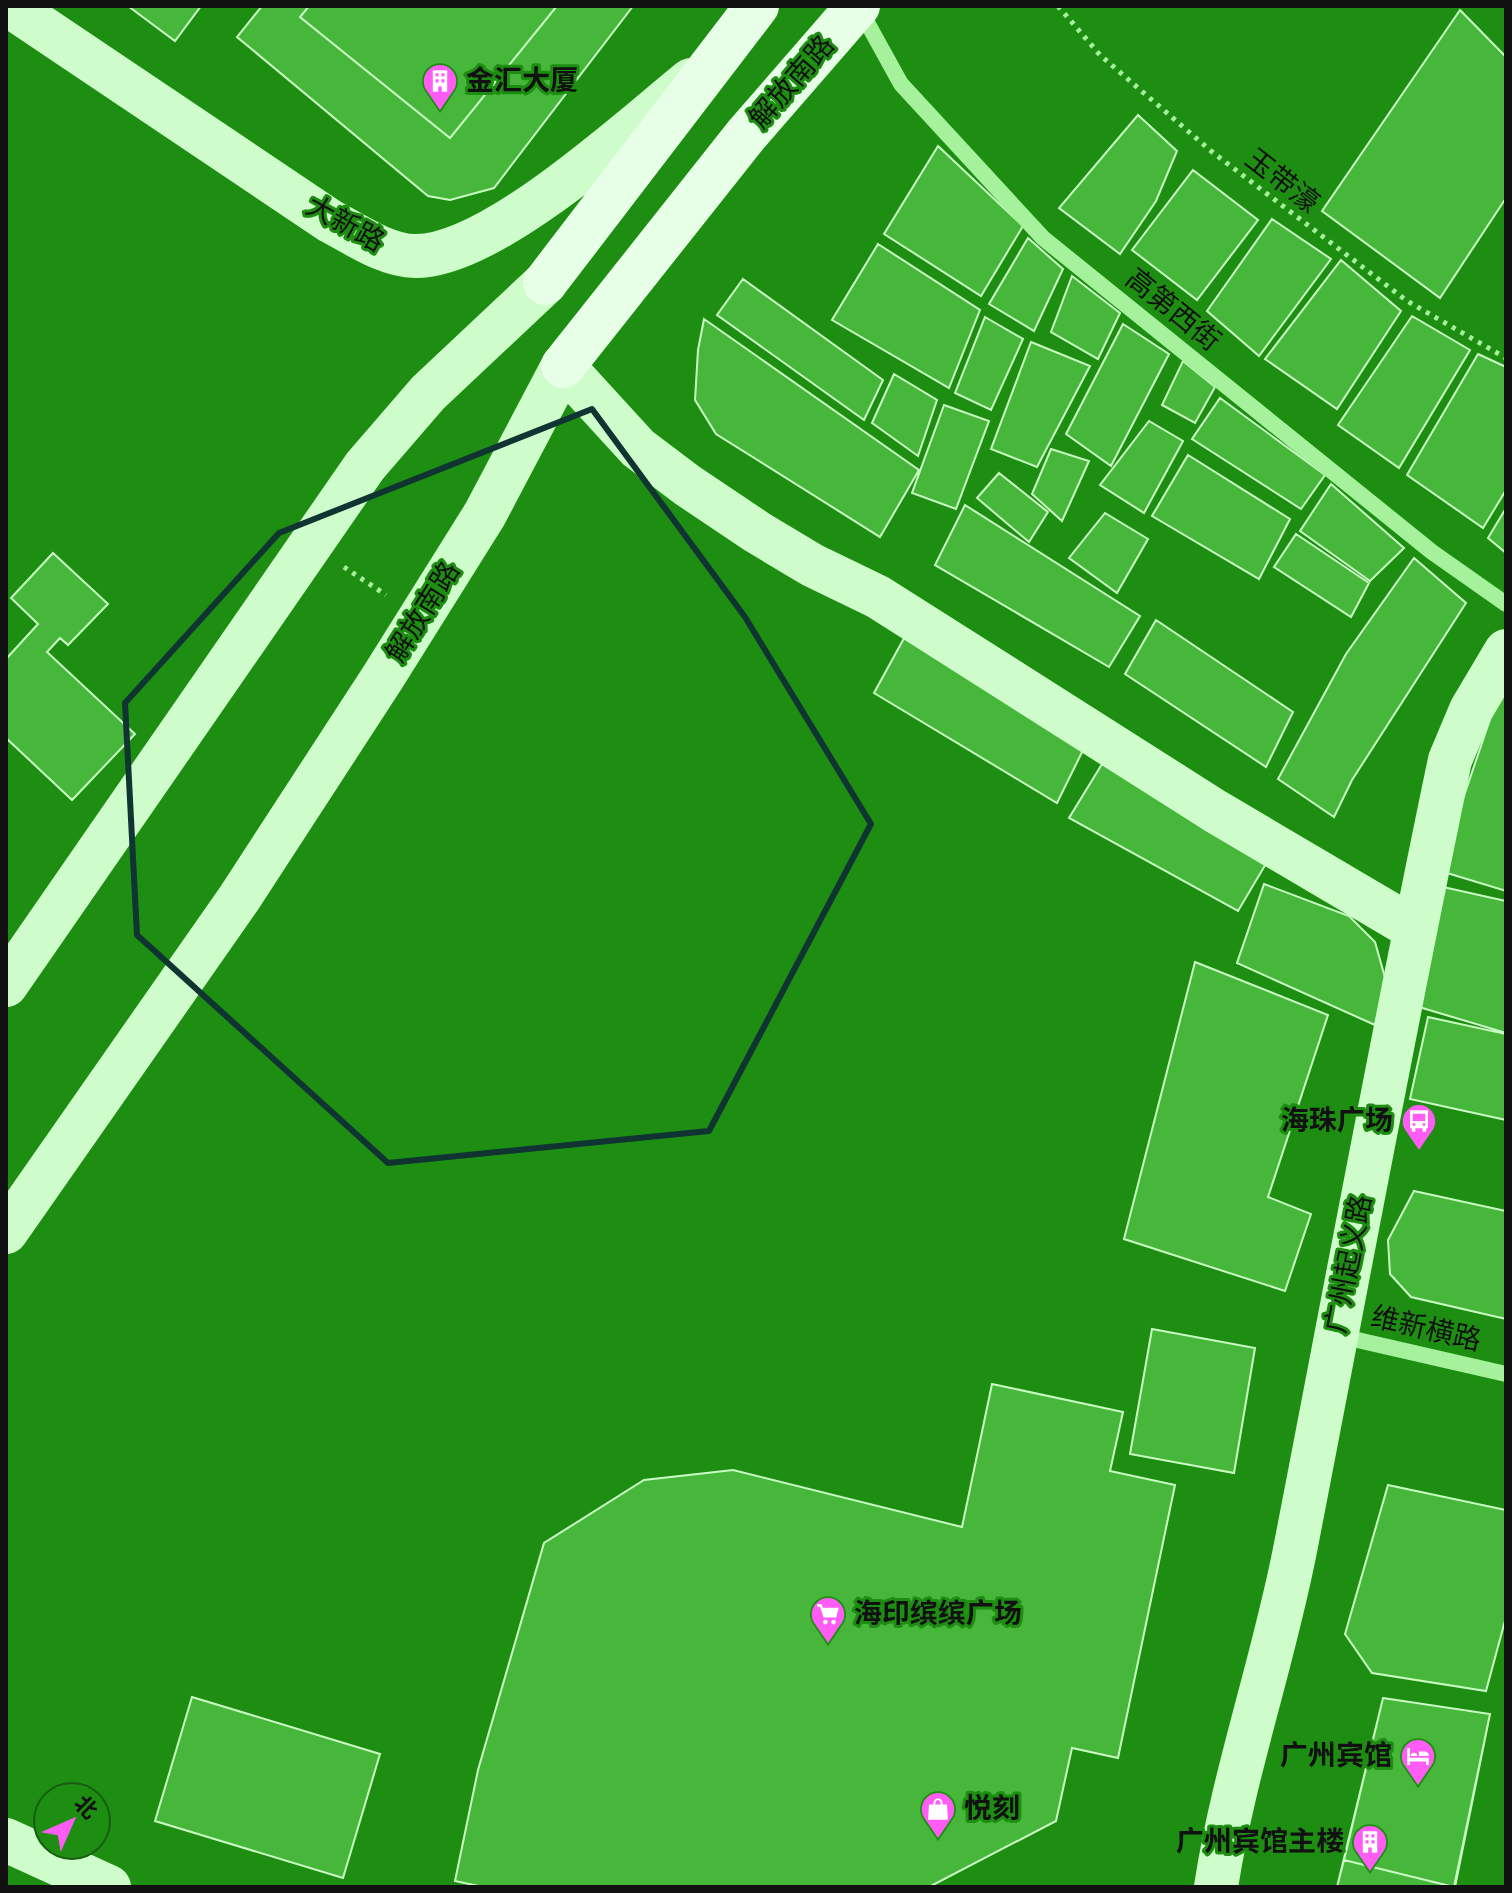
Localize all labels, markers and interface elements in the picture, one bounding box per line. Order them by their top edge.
street label: 解放南路 [742,29,842,135]
building icon: 金汇大厦 [421,62,459,112]
place label: 金汇大厦 [466,64,578,98]
street label: 玉带濠 [1238,142,1326,220]
street label: 大新路 [300,189,390,259]
street label: 高第西街 [1119,262,1227,358]
street label: 解放南路 [379,555,467,669]
bus stop icon: 海珠广场 [1400,1102,1438,1152]
place label: 海珠广场 [1281,1104,1393,1138]
street label: 广州起义路 [1319,1192,1379,1336]
street label: 维新横路 [1368,1300,1484,1358]
supermarket icon: 海印缤缤广场 [809,1595,847,1645]
place label: 海印缤缤广场 [854,1597,1022,1631]
hotel icon: 广州宾馆 [1399,1737,1437,1787]
place label: 广州宾馆 [1280,1739,1392,1773]
north arrow [32,1781,112,1861]
shop icon: 悦刻 [919,1790,957,1840]
text: 北 [68,1791,102,1825]
place label: 悦刻 [964,1792,1020,1826]
building icon: 广州宾馆主楼 [1351,1823,1389,1873]
place label: 广州宾馆主楼 [1176,1825,1344,1859]

